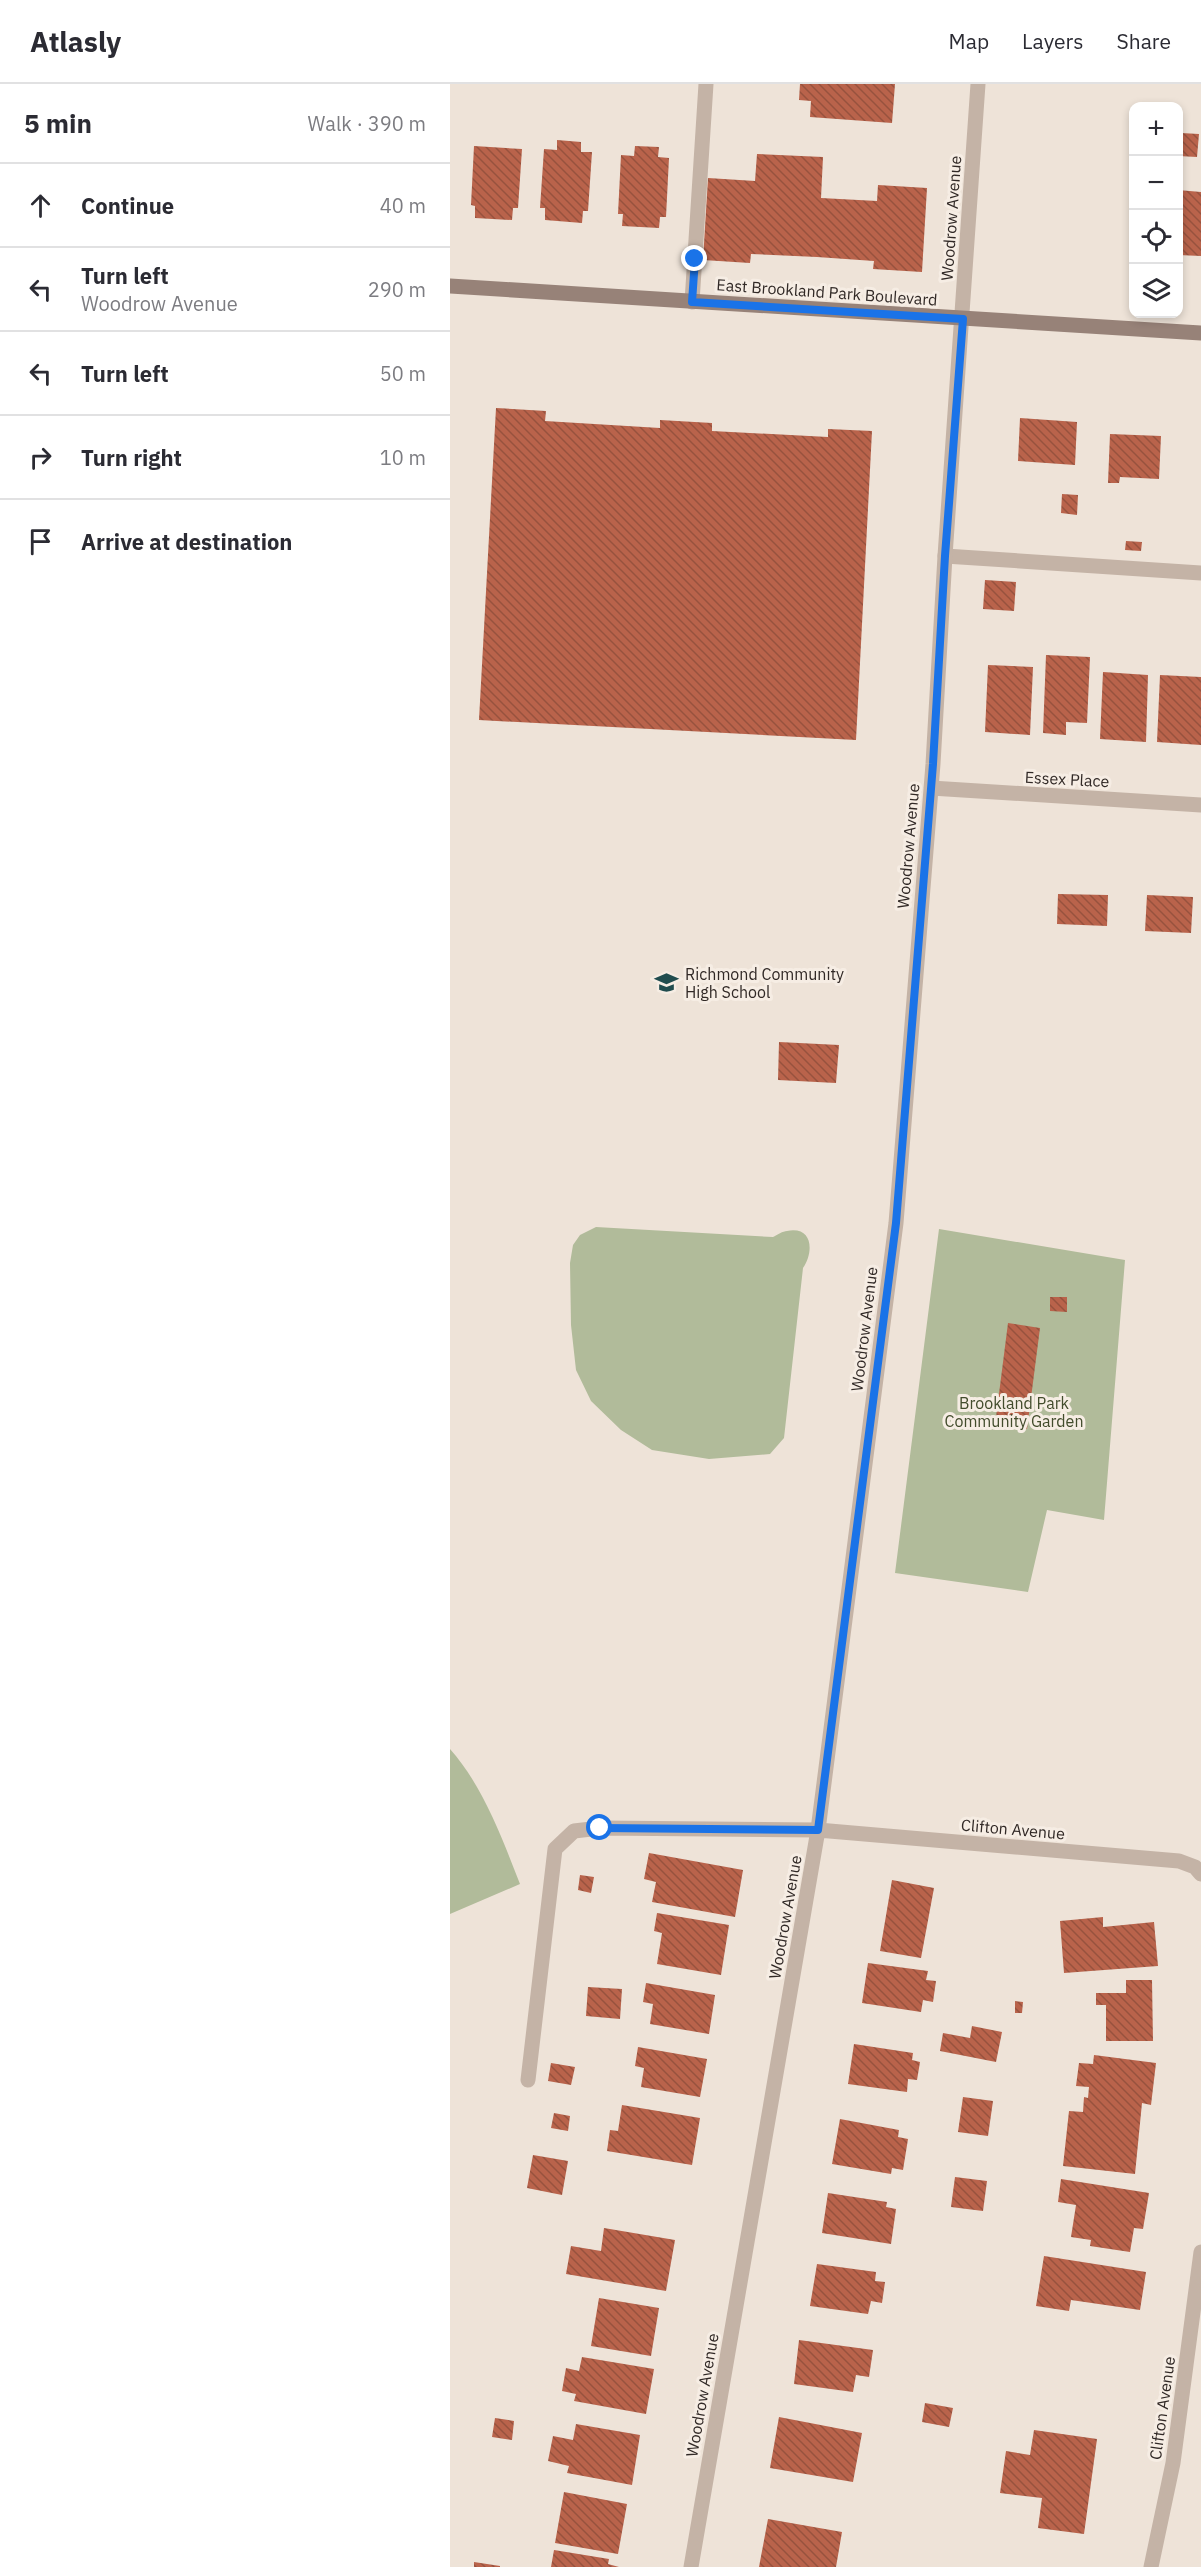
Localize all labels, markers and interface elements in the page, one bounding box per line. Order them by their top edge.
text: Atlasly [30,23,121,60]
text: Map [949,27,989,55]
text: Layers [1022,27,1084,55]
text: Share [1117,27,1171,55]
map controls [1129,102,1183,318]
button: + [1129,102,1183,156]
text: 5 min [24,106,92,140]
text: Walk · 390 m [308,110,426,137]
street label: Woodrow Avenue [937,155,965,281]
button: − [1129,156,1183,210]
icon: ahead [24,189,57,222]
text: Continue [81,191,174,220]
text: 40 m [380,192,426,219]
button: locate [1129,210,1183,264]
route end [681,245,707,271]
text: Turn left [81,261,169,290]
button: layers [1129,264,1183,318]
icon: left [24,273,57,306]
street label: East Brookland Park Boulevard [716,274,938,310]
text: 290 m [368,276,426,303]
text: Woodrow Avenue [81,290,238,317]
icon: left [24,357,57,390]
text: Turn left [81,359,169,388]
text: 50 m [380,360,426,387]
icon: right [24,441,57,474]
text: Turn right [81,443,182,472]
text: 10 m [380,444,426,471]
icon: arrive [24,525,57,558]
text: Arrive at destination [81,527,292,556]
street label: Essex Place [1024,767,1110,791]
street label: Woodrow Avenue [893,782,923,909]
place label: Richmond Community High School [685,964,844,1002]
school or university icon: Richmond Community High School [654,970,680,996]
street label: Woodrow Avenue [846,1265,882,1392]
park label: Brookland Park Community Garden [945,1393,1083,1431]
route start [586,1814,612,1840]
street label: Clifton Avenue [960,1814,1066,1844]
street label: Woodrow Avenue [764,1853,806,1980]
street label: Woodrow Avenue [681,2331,723,2458]
street label: Clifton Avenue [1145,2355,1179,2461]

